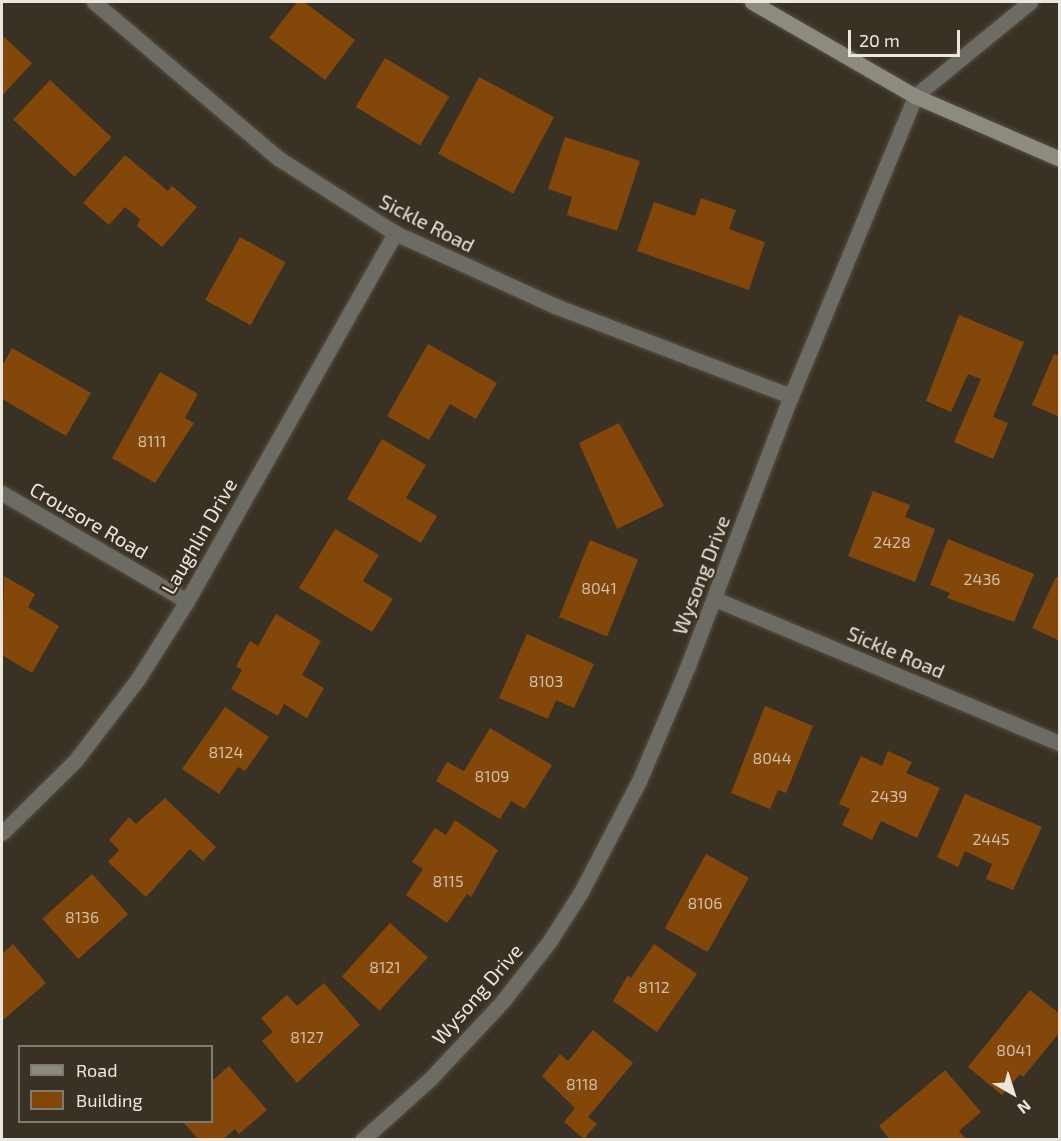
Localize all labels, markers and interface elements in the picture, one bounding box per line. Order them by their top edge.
scale bar [851,18,964,56]
text: 20 m [859,29,900,51]
street label: Sickle Road [376,189,478,257]
house number: 8111 [138,431,166,451]
street label: Laughlin Drive [156,474,242,598]
street label: Crousore Road [26,476,152,564]
street label: Wysong Drive [667,512,735,638]
house number: 2428 [873,532,911,552]
house number: 2436 [964,569,1000,589]
house number: 8041 [581,578,617,598]
street label: Sickle Road [844,621,948,683]
house number: 8103 [529,671,563,691]
house number: 8124 [209,742,243,762]
house number: 8044 [752,748,792,768]
house number: 8109 [475,766,509,786]
house number: 2439 [871,786,907,806]
house number: 2445 [972,829,1010,849]
house number: 8115 [432,871,464,891]
house number: 8106 [688,893,722,913]
house number: 8136 [65,907,99,927]
street label: Wysong Drive [427,939,527,1049]
house number: 8121 [369,957,401,977]
house number: 8112 [638,977,670,997]
house number: 8127 [290,1027,324,1047]
house number: 8041 [996,1040,1032,1060]
legend [18,1045,213,1123]
text: Road [76,1059,117,1081]
north arrow [983,1063,1043,1123]
house number: 8118 [566,1074,598,1094]
text: Building [76,1089,143,1111]
text: N [1014,1096,1035,1118]

